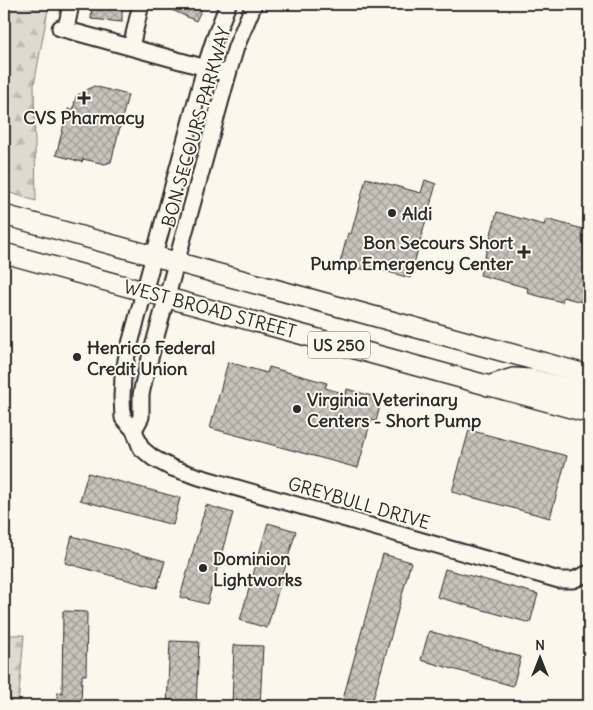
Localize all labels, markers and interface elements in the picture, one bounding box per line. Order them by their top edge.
street label: BON SECOURS PARKWAY [156,24,236,230]
marker: CVS Pharmacy [78,92,90,104]
place label: CVS Pharmacy [23,106,145,129]
place label: Aldi [402,202,432,225]
marker: Aldi [386,207,398,219]
place label: Bon Secours Short Pump Emergency Center [310,231,514,275]
marker: Bon Secours Short Pump Emergency Center [517,245,531,259]
street label: WEST BROAD STREET [121,275,299,343]
road number: US 250 [308,332,370,358]
place label: Henrico Federal Credit Union [87,336,215,380]
marker: Henrico Federal Credit Union [71,351,83,363]
place label: Virginia Veterinary Centers - Short Pump [307,388,481,432]
marker: Virginia Veterinary Centers - Short Pump [291,403,303,415]
street label: GREYBULL DRIVE [285,472,433,534]
place label: Dominion Lightworks [213,547,302,591]
marker: Dominion Lightworks [197,562,209,574]
north arrow [516,632,566,682]
text: N [535,636,545,654]

